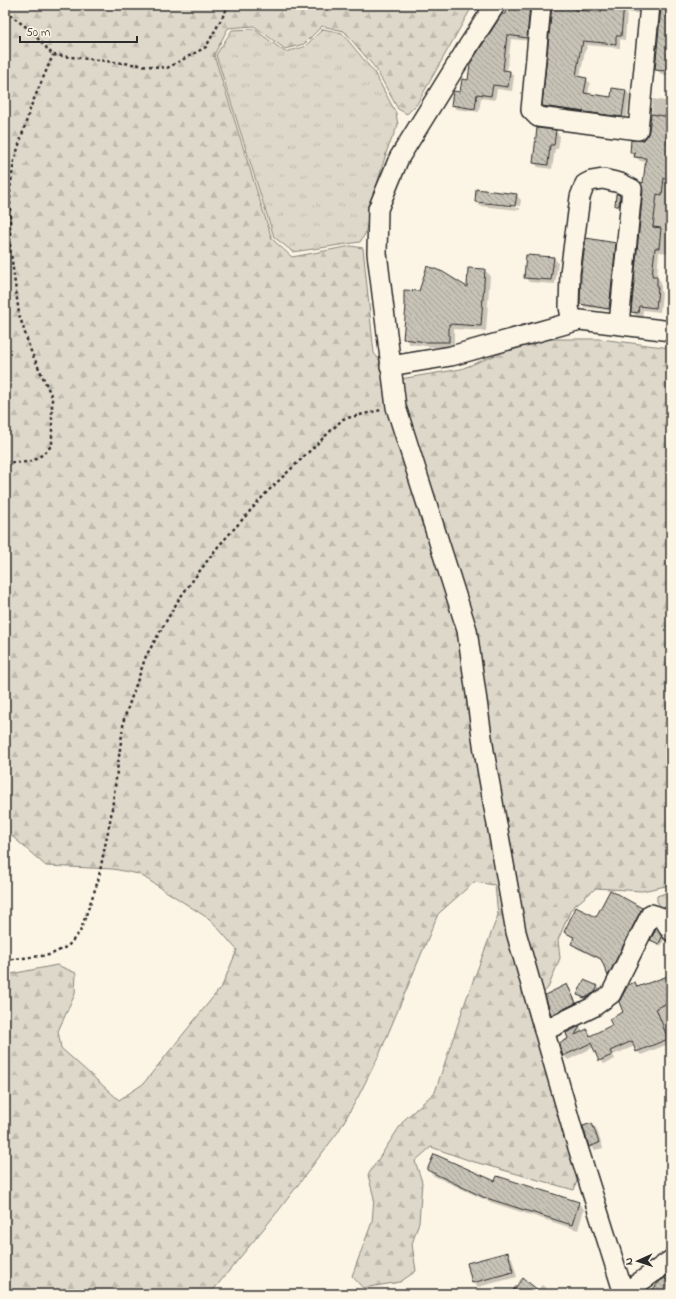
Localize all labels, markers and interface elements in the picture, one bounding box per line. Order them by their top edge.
scale bar [20,18,137,44]
text: 50 m [26,24,50,42]
north arrow [618,1241,658,1281]
text: N [621,1257,637,1266]

